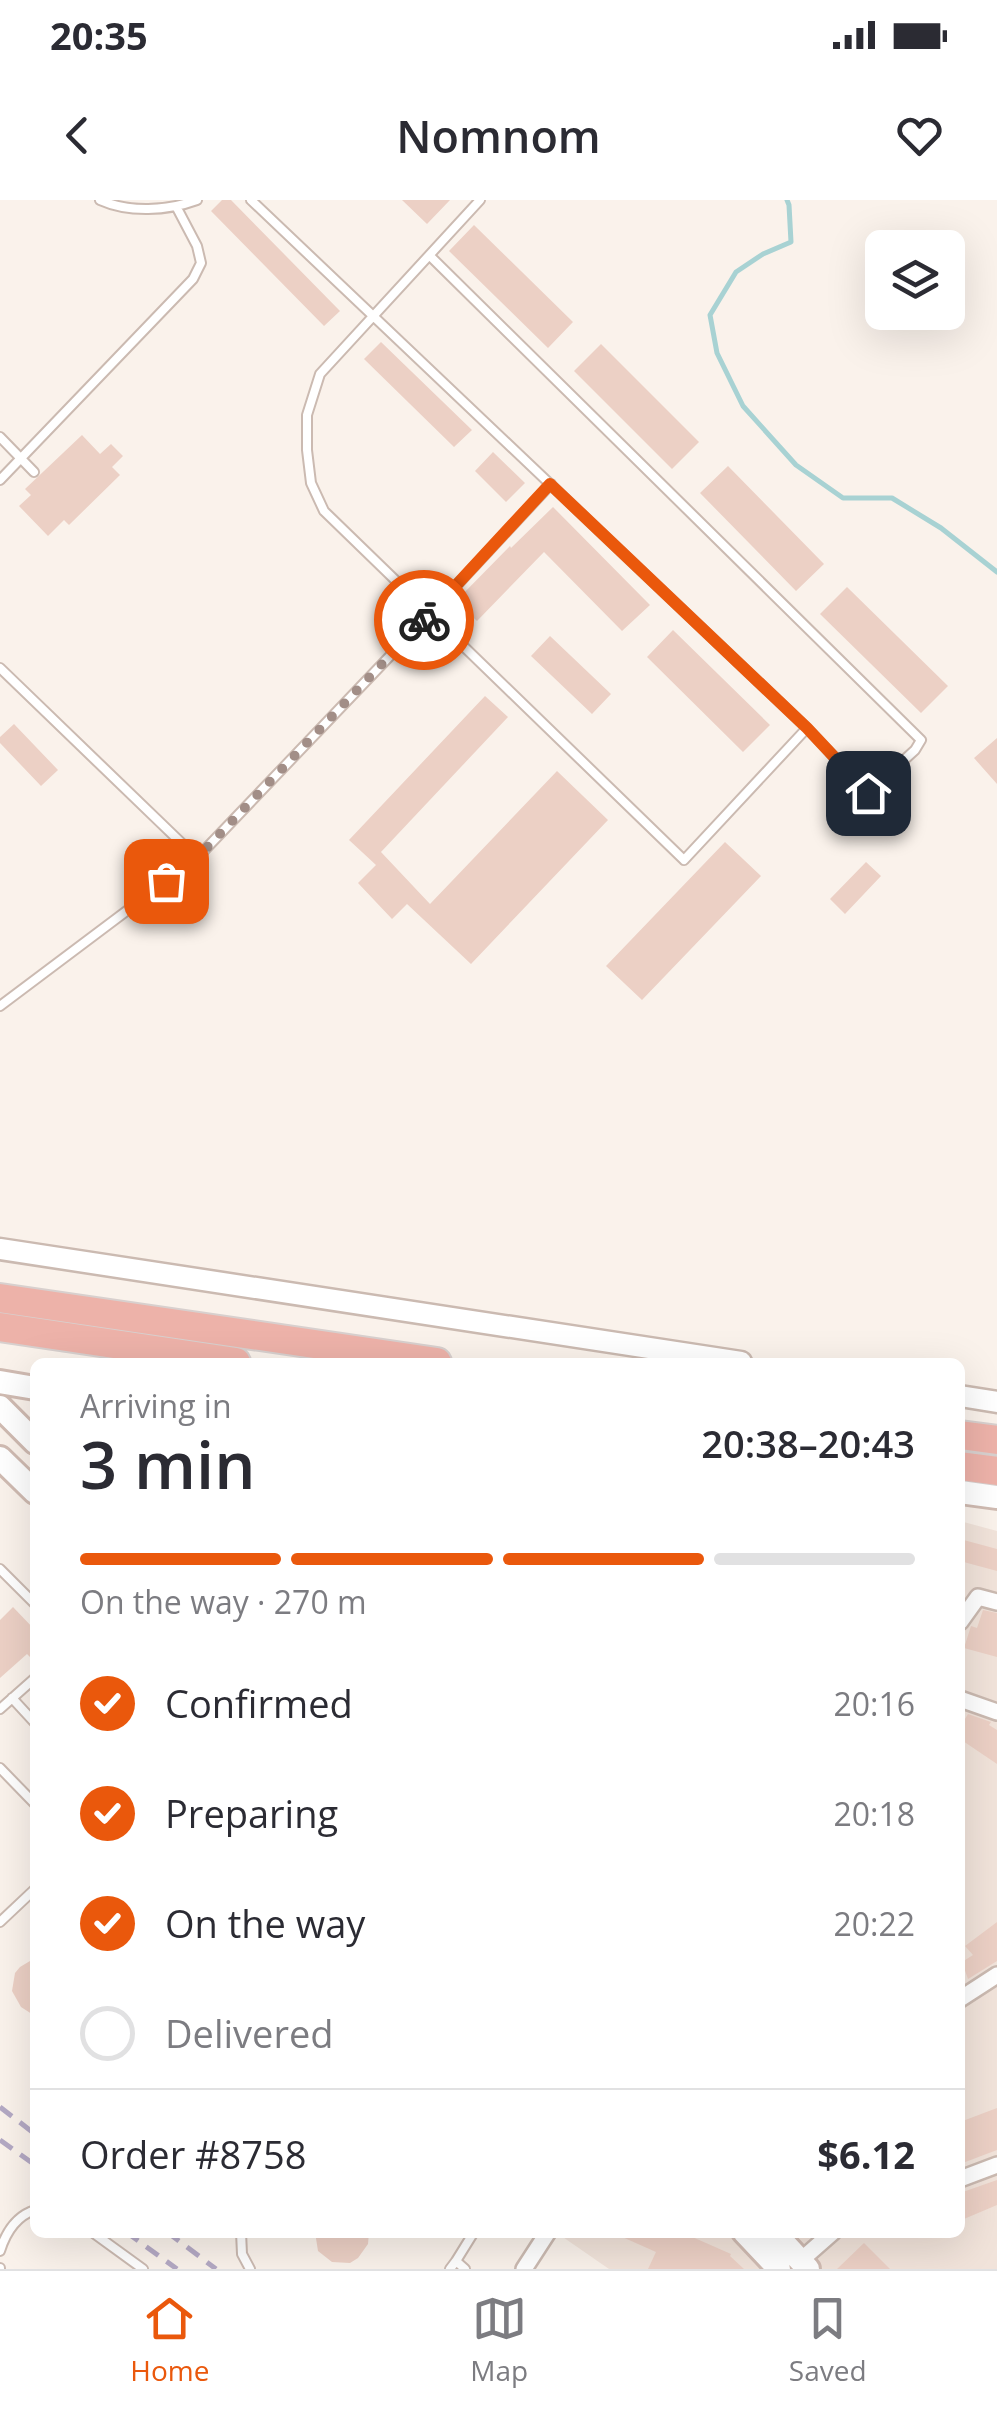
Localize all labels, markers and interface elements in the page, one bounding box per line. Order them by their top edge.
text: 20:35 [50,9,148,61]
text: Nomnom [396,105,601,166]
icon: back [50,108,105,163]
icon: heart [892,108,947,163]
map controls [865,230,965,330]
button: layers [865,230,965,330]
courier [374,570,474,670]
icon: bike [397,593,452,648]
pin [826,751,911,836]
icon: home [841,766,896,821]
pin [124,839,209,924]
icon: bag [139,854,194,909]
text: Arriving in [80,1384,232,1427]
text: 20:38–20:43 [701,1417,915,1469]
text: 3 min [80,1420,255,1508]
text: On the way · 270 m [80,1580,367,1623]
icon: check [80,1676,135,1731]
text: Confirmed [165,1677,353,1729]
text: 20:16 [833,1682,915,1725]
icon: check [80,1786,135,1841]
text: Preparing [165,1787,338,1839]
text: 20:18 [833,1792,915,1835]
icon: check [80,1896,135,1951]
text: On the way [165,1897,365,1949]
text: 20:22 [833,1902,915,1945]
text: Delivered [165,2007,334,2059]
text: Order #8758 [80,2128,307,2180]
text: $6.12 [817,2128,915,2180]
tab: Home [130,2291,210,2389]
tab: Map [470,2291,528,2389]
tab: Saved [789,2291,867,2389]

